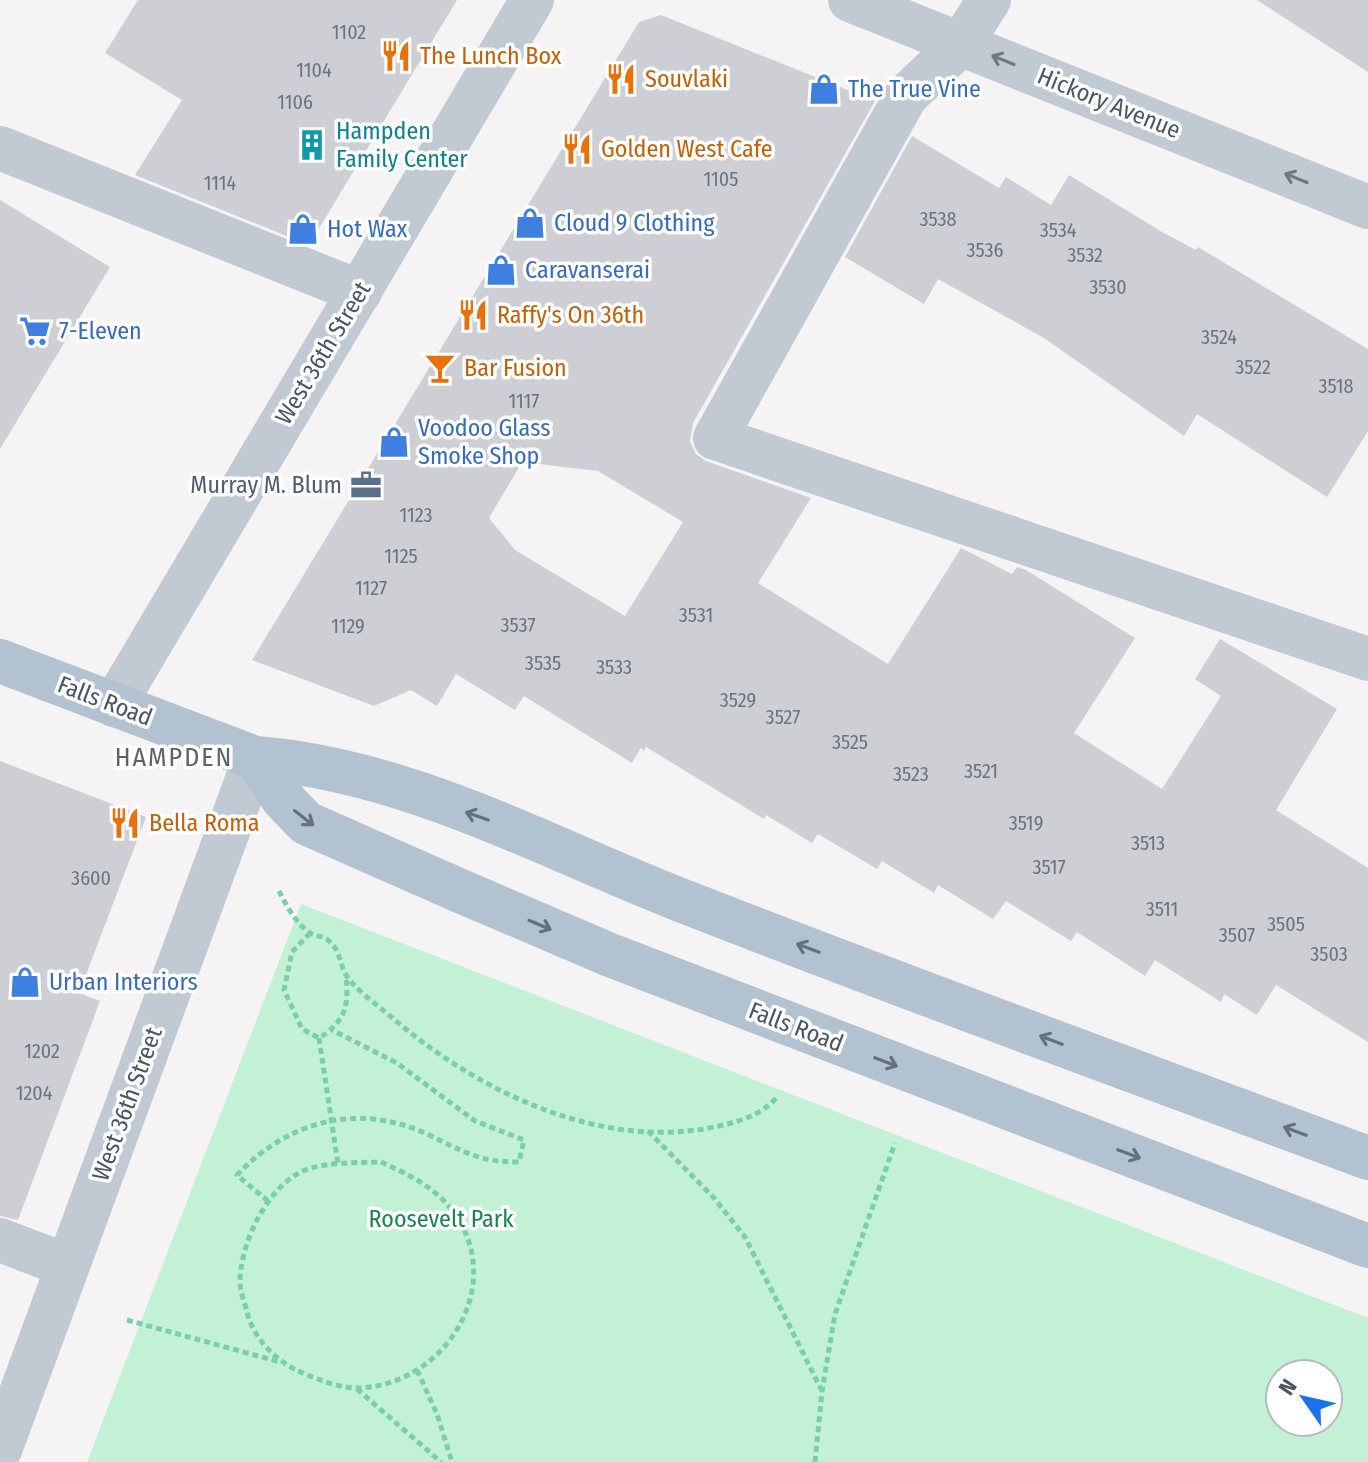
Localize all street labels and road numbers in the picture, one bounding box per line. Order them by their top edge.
street label: Hickory Avenue [1034,62,1184,144]
street label: West 36th Street [269,277,377,429]
street label: Falls Road [54,670,156,732]
street label: Falls Road [745,996,847,1058]
street label: West 36th Street [86,1023,168,1185]

